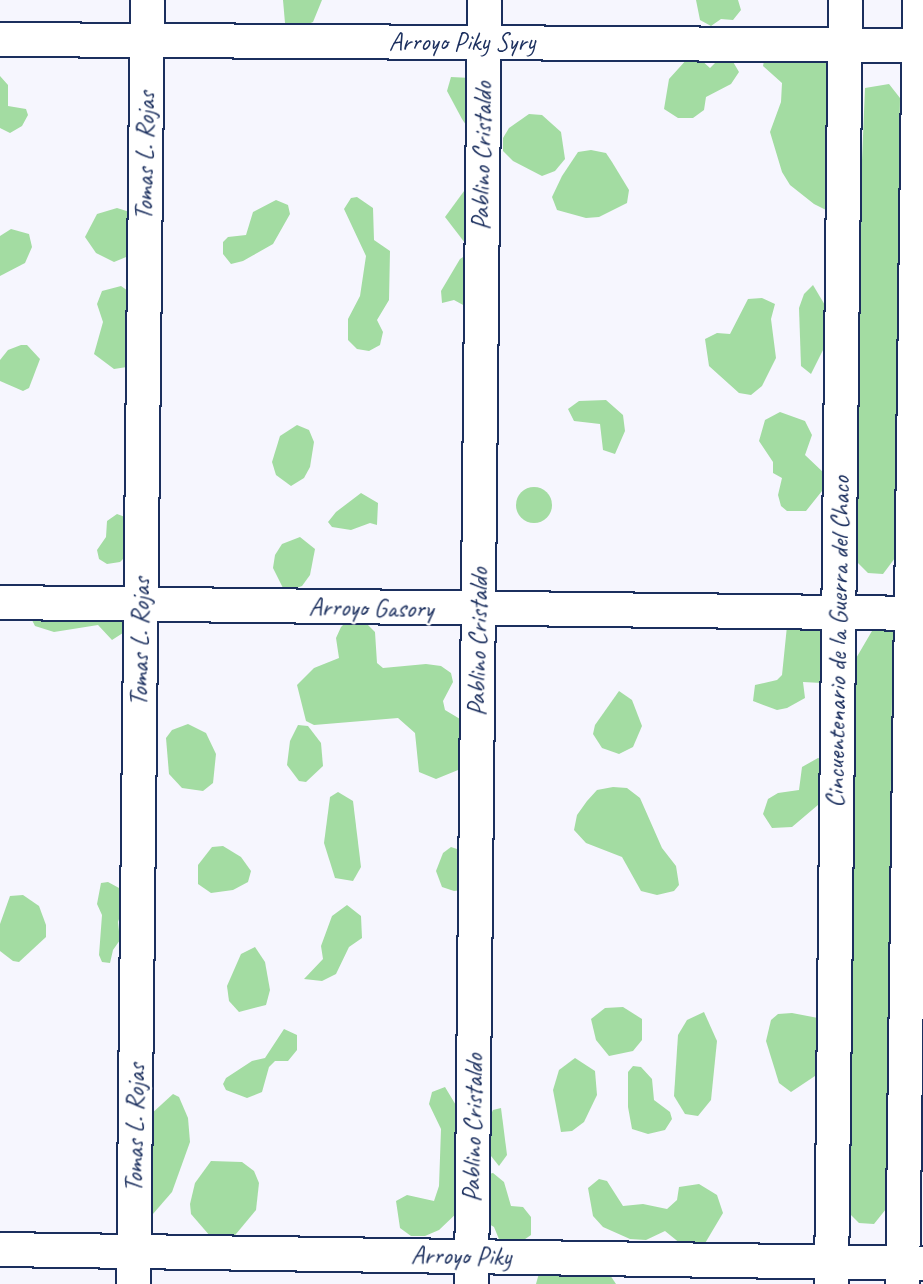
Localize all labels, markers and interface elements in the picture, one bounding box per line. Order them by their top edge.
street label: Arroyo Piky Syry [389,26,535,58]
street label: Pablino Cristaldo [465,82,499,230]
street label: Tomas L. Rojas [128,91,162,221]
street label: Cincuentenario de la Guerra del Chaco [819,475,857,809]
street label: Pablino Cristaldo [461,568,495,716]
street label: Tomas L. Rojas [123,577,157,707]
street label: Arroyo Gasory [308,591,434,625]
street label: Pablino Cristaldo [456,1054,490,1202]
street label: Tomas L. Rojas [118,1063,152,1193]
street label: Arroyo Piky [410,1240,512,1272]

